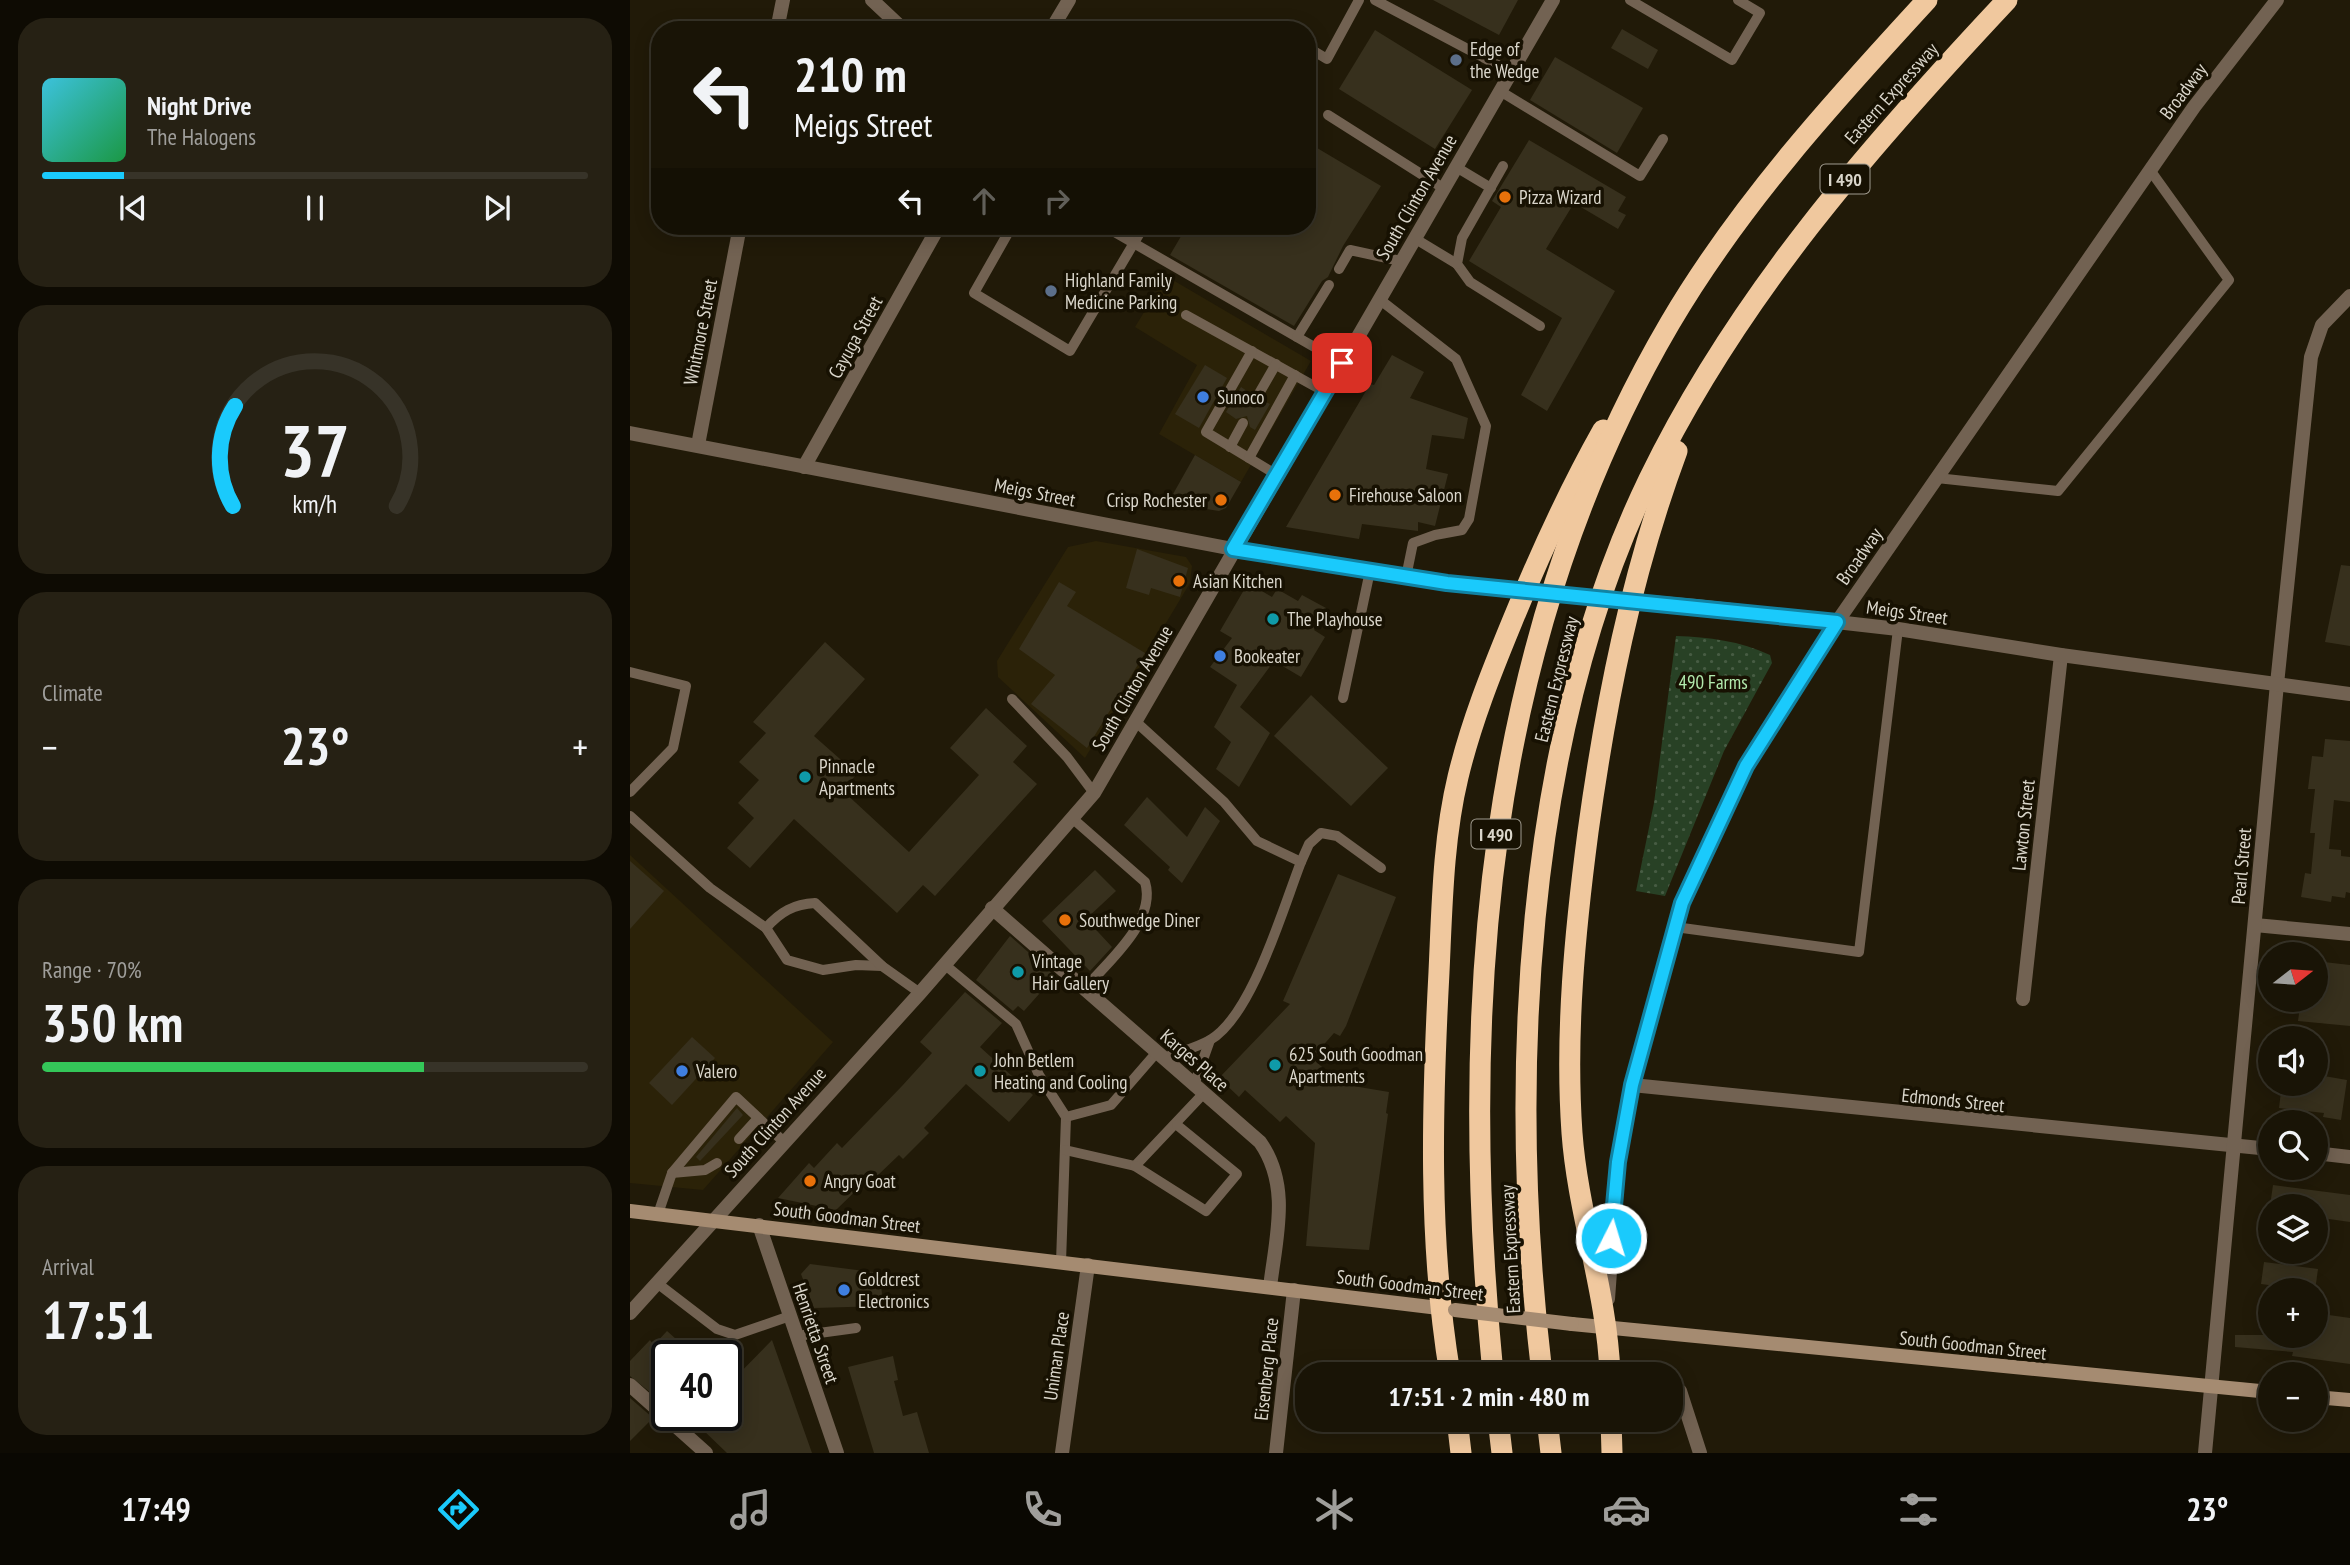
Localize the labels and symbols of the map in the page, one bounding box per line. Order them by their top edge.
street label: Eastern Expressway [1839,36,1944,149]
place label: Edge of the Wedge [1470,37,1540,83]
marker: Edge of the Wedge [1448,52,1464,68]
street label: Broadway [2154,57,2212,124]
street label: South Clinton Avenue [1370,130,1462,264]
road number: I 490 [1820,164,1870,194]
place label: Pizza Wizard [1519,185,1601,209]
marker: Pizza Wizard [1497,189,1513,205]
place label: Highland Family Medicine Parking [1065,268,1177,314]
street label: Whitmore Street [678,276,722,387]
marker: Highland Family Medicine Parking [1043,283,1059,299]
street label: Cayuga Street [823,291,888,382]
pin [1312,333,1372,393]
place label: Sunoco [1217,385,1265,409]
marker: Sunoco [1195,389,1211,405]
street label: Meigs Street [992,472,1078,512]
place label: Firehouse Saloon [1349,483,1462,507]
marker: Firehouse Saloon [1327,487,1343,503]
place label: Crisp Rochester [1106,488,1208,512]
marker: Crisp Rochester [1213,492,1229,508]
street label: Broadway [1831,522,1888,589]
place label: Asian Kitchen [1193,569,1282,593]
marker: Asian Kitchen [1171,573,1187,589]
street label: Meigs Street [1865,594,1950,630]
place label: The Playhouse [1287,607,1383,631]
marker: The Playhouse [1265,611,1281,627]
street label: Eastern Expressway [1529,613,1583,744]
street label: South Clinton Avenue [1086,621,1178,755]
place label: Bookeater [1234,644,1301,668]
marker: Bookeater [1212,648,1228,664]
park label: 490 Farms [1678,670,1748,694]
place label: Pinnacle Apartments [819,754,895,800]
marker: Pinnacle Apartments [797,769,813,785]
street label: Lawton Street [2006,778,2040,872]
road number: I 490 [1472,820,1520,848]
street label: Pearl Street [2226,826,2256,905]
place label: Southwedge Diner [1079,908,1201,932]
marker: Southwedge Diner [1057,912,1073,928]
north arrow [2258,942,2328,1012]
place label: Vintage Hair Gallery [1031,949,1110,995]
marker: Vintage Hair Gallery [1010,964,1026,980]
street label: Karges Place [1156,1024,1234,1096]
place label: 625 South Goodman Apartments [1289,1042,1423,1088]
place label: John Betlem Heating and Cooling [993,1048,1127,1094]
marker: 625 South Goodman Apartments [1267,1057,1283,1073]
place label: Valero [695,1059,737,1083]
street label: South Clinton Avenue [719,1061,831,1182]
marker: Valero [674,1063,690,1079]
marker: John Betlem Heating and Cooling [972,1063,988,1079]
street label: Edmonds Street [1900,1083,2006,1117]
place label: Angry Goat [824,1169,897,1193]
marker: Angry Goat [802,1173,818,1189]
street label: Eastern Expressway [1495,1183,1525,1314]
street label: South Goodman Street [772,1196,923,1238]
position arrow [1574,1201,1648,1275]
street label: South Goodman Street [1335,1264,1486,1306]
place label: Goldcrest Electronics [858,1267,929,1313]
street label: Henrietta Street [788,1279,845,1387]
marker: Goldcrest Electronics [836,1282,852,1298]
street label: Uniman Place [1038,1310,1074,1402]
street label: Eisenberg Place [1249,1316,1283,1422]
street label: South Goodman Street [1898,1325,2049,1365]
speed limit sign: 40 [651,1340,742,1431]

